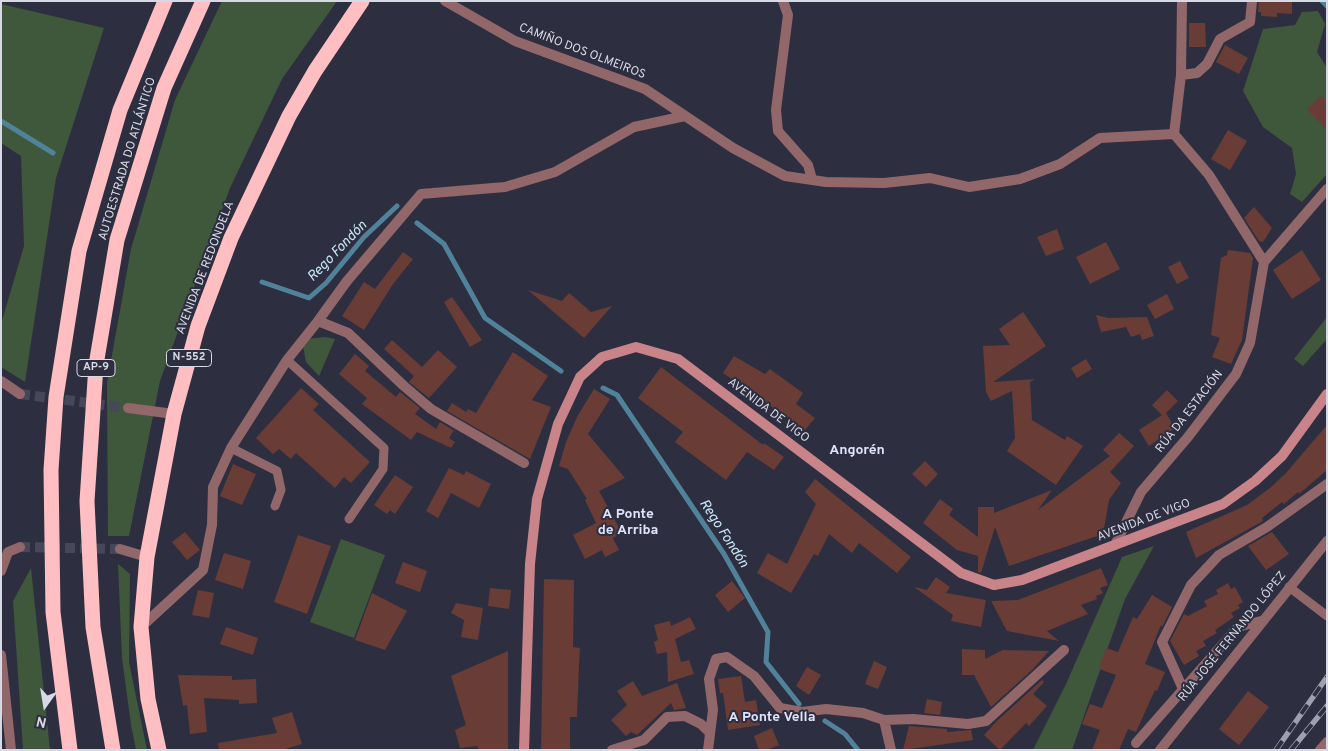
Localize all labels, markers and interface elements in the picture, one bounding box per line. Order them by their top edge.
street label: CAMIÑO DOS OLMEIROS [517,21,647,83]
street label: AUTOESTRADA DO ATLÁNTICO [96,76,160,242]
street label: AVENIDA DE REDONDELA [174,200,238,336]
water label: Rego Fondón [305,218,371,286]
road number: N-552 [166,349,212,366]
road number: AP-9 [77,359,115,376]
street label: RÚA DA ESTACIÓN [1153,368,1227,456]
street label: AVENIDA DE VIGO [724,376,812,446]
district label: Angorén [829,443,885,459]
water label: Rego Fondón [695,497,751,571]
street label: AVENIDA DE VIGO [1095,497,1193,545]
district label: A Ponte de Arriba [598,507,658,540]
street label: RÚA JOSÉ FERNANDO LÓPEZ [1176,569,1290,705]
north arrow [20,681,70,731]
district label: A Ponte Vella [729,710,815,726]
text: N [35,712,48,731]

